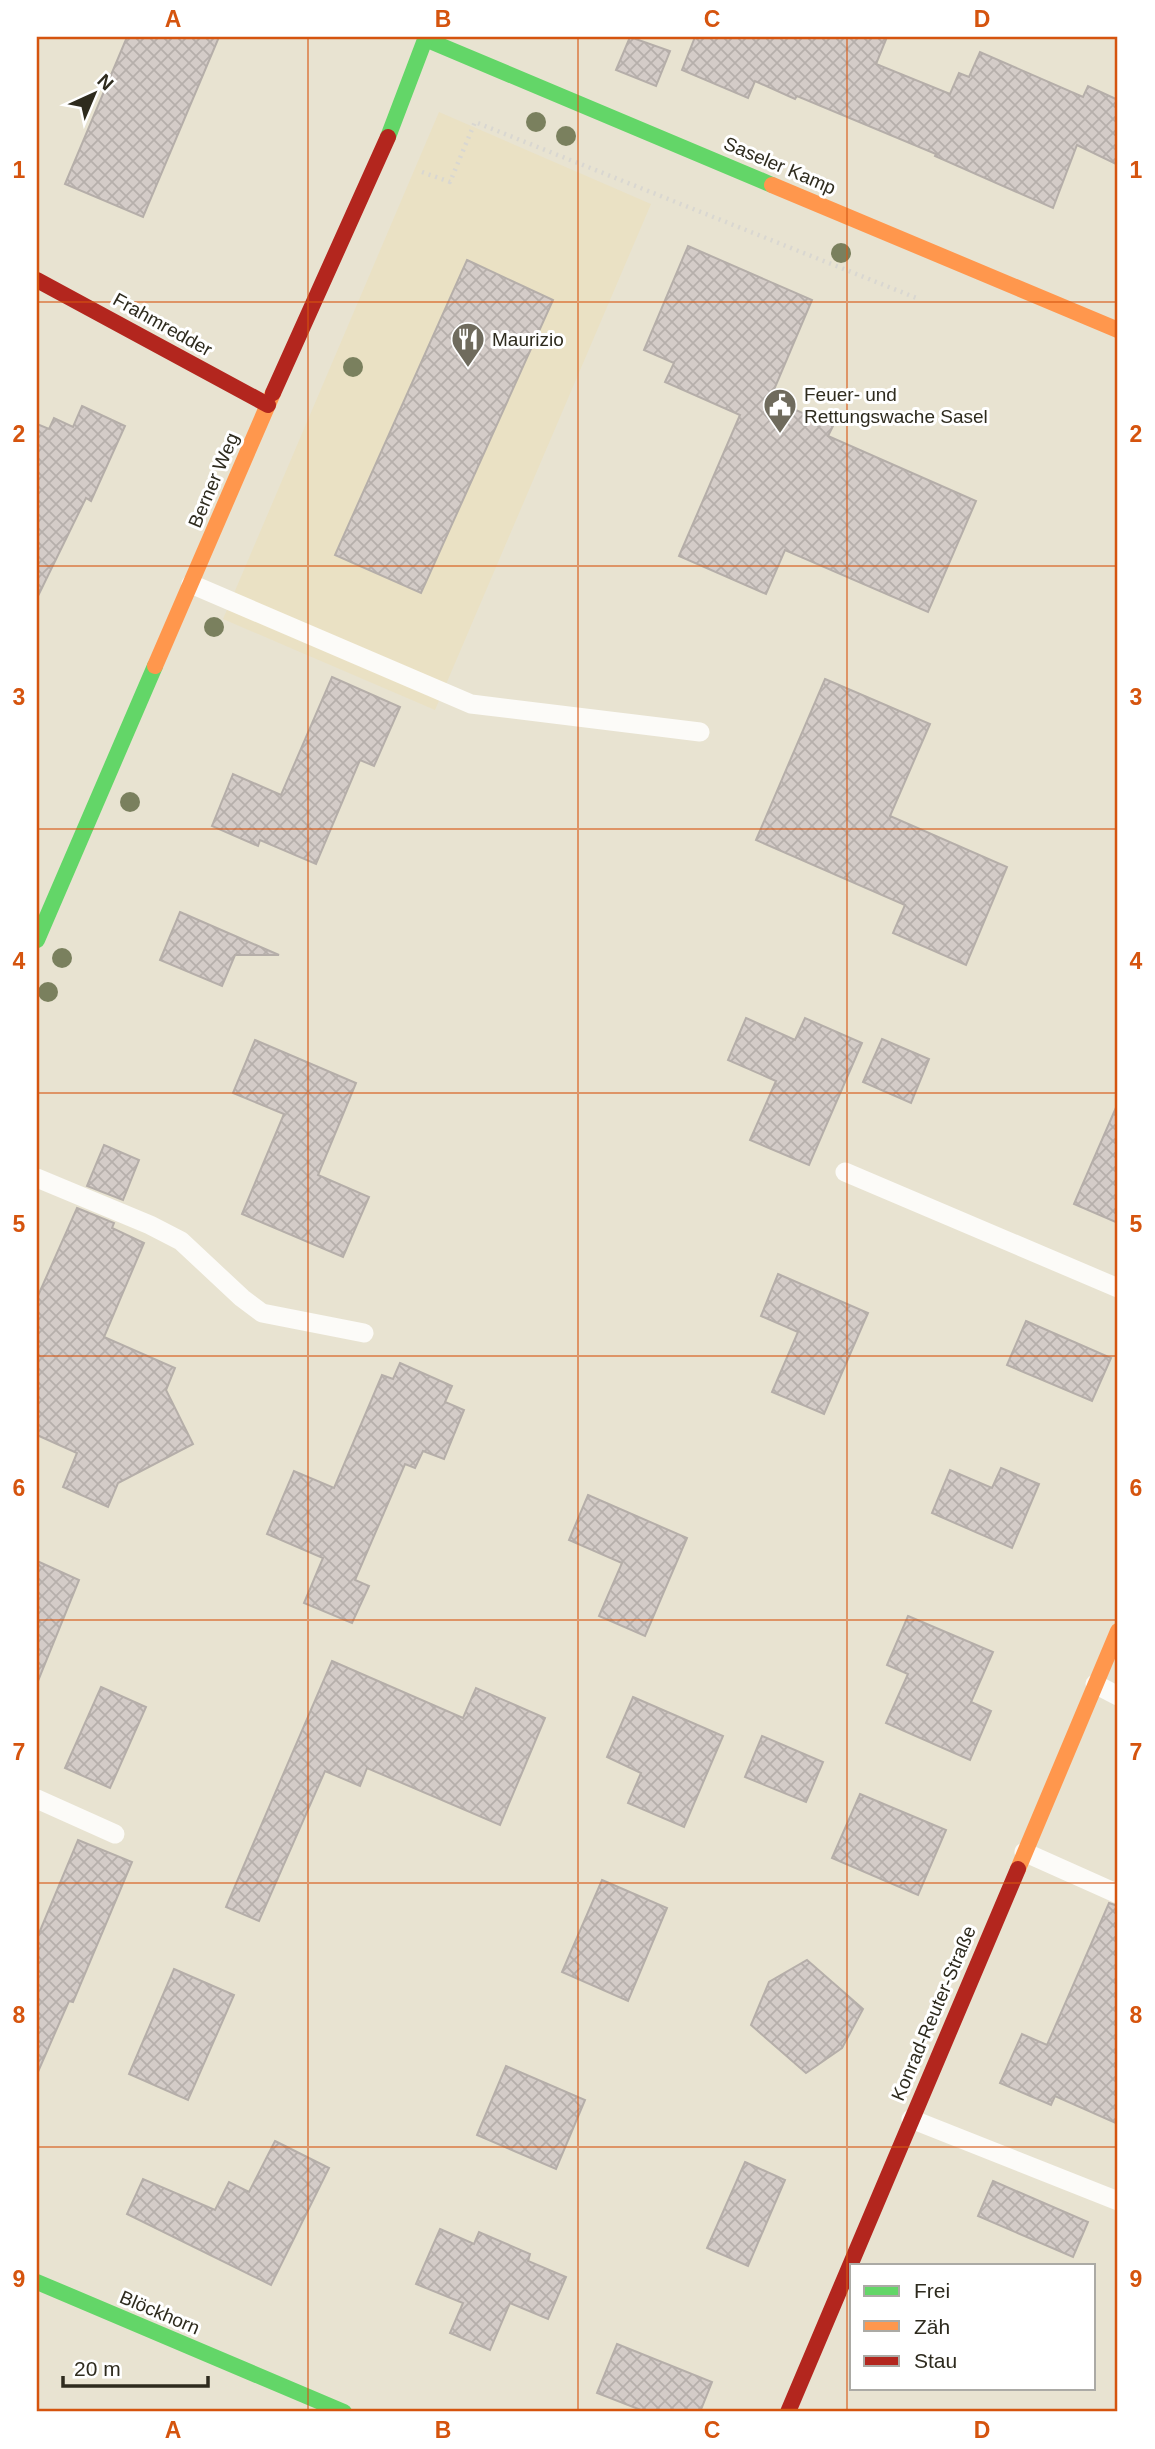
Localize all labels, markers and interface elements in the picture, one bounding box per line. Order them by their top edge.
text: A [165,6,181,32]
text: B [435,6,451,32]
text: C [704,6,720,32]
text: D [974,6,990,32]
north arrow [60,60,130,130]
text: N [93,70,118,94]
street label: Saseler Kamp [721,132,839,198]
text: 1 [13,157,26,183]
text: 1 [1130,157,1143,183]
street label: Frahmredder [110,289,216,361]
restaurant icon: Maurizio [449,320,487,369]
place label: Maurizio [492,329,564,350]
place label: Feuer- und Rettungswache Sasel [804,384,988,427]
public building icon: Feuer- und Rettungswache Sasel [761,386,799,435]
text: 2 [13,421,25,447]
text: 2 [1130,421,1142,447]
street label: Berner Weg [184,430,243,531]
text: 3 [13,684,25,710]
text: 3 [1130,684,1142,710]
text: 4 [13,948,26,974]
text: 4 [1130,948,1143,974]
text: 5 [13,1211,26,1237]
text: 5 [1130,1211,1143,1237]
text: 6 [13,1475,25,1501]
text: 6 [1130,1475,1142,1501]
text: 7 [13,1739,25,1765]
text: 7 [1130,1739,1142,1765]
street label: Konrad-Reuter-Straße [887,1923,980,2104]
text: 8 [13,2002,26,2028]
text: 8 [1130,2002,1143,2028]
legend [850,2264,1096,2390]
text: 9 [13,2266,25,2292]
text: 9 [1130,2266,1142,2292]
text: Frei [914,2279,950,2302]
street label: Blöckhorn [117,2286,203,2339]
text: Zäh [914,2315,950,2338]
scale bar [63,2344,208,2388]
text: Stau [914,2349,957,2372]
text: 20 m [74,2357,121,2380]
text: A [165,2417,181,2443]
text: B [435,2417,451,2443]
text: C [704,2417,720,2443]
text: D [974,2417,990,2443]

